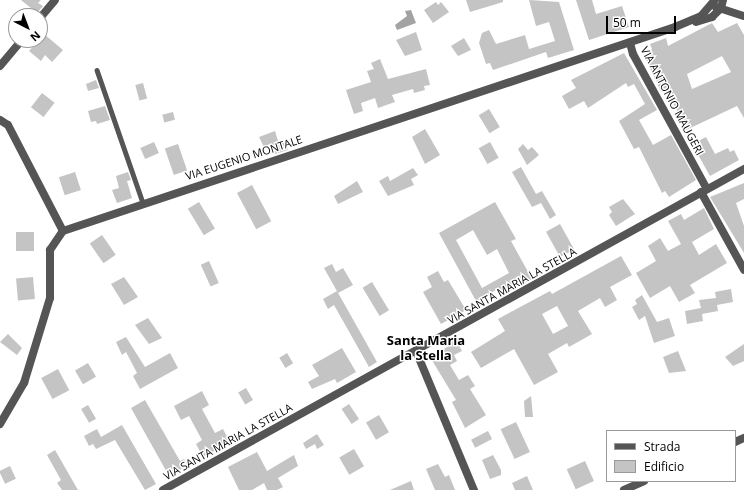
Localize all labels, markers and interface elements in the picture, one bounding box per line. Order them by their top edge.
north arrow [8,8,48,48]
scale bar [608,8,678,34]
text: 50 m [613,14,641,31]
text: N [27,28,44,45]
street label: VIA ANTONIO MAUGERI [638,45,706,157]
street label: VIA EUGENIO MONTALE [184,133,304,183]
street label: VIA SANTA MARIA LA STELLA [445,245,579,327]
district label: Santa Maria la Stella [387,333,465,364]
street label: VIA SANTA MARIA LA STELLA [161,401,295,483]
legend [606,430,736,482]
text: Strada [644,438,680,455]
text: Edificio [644,458,684,475]

